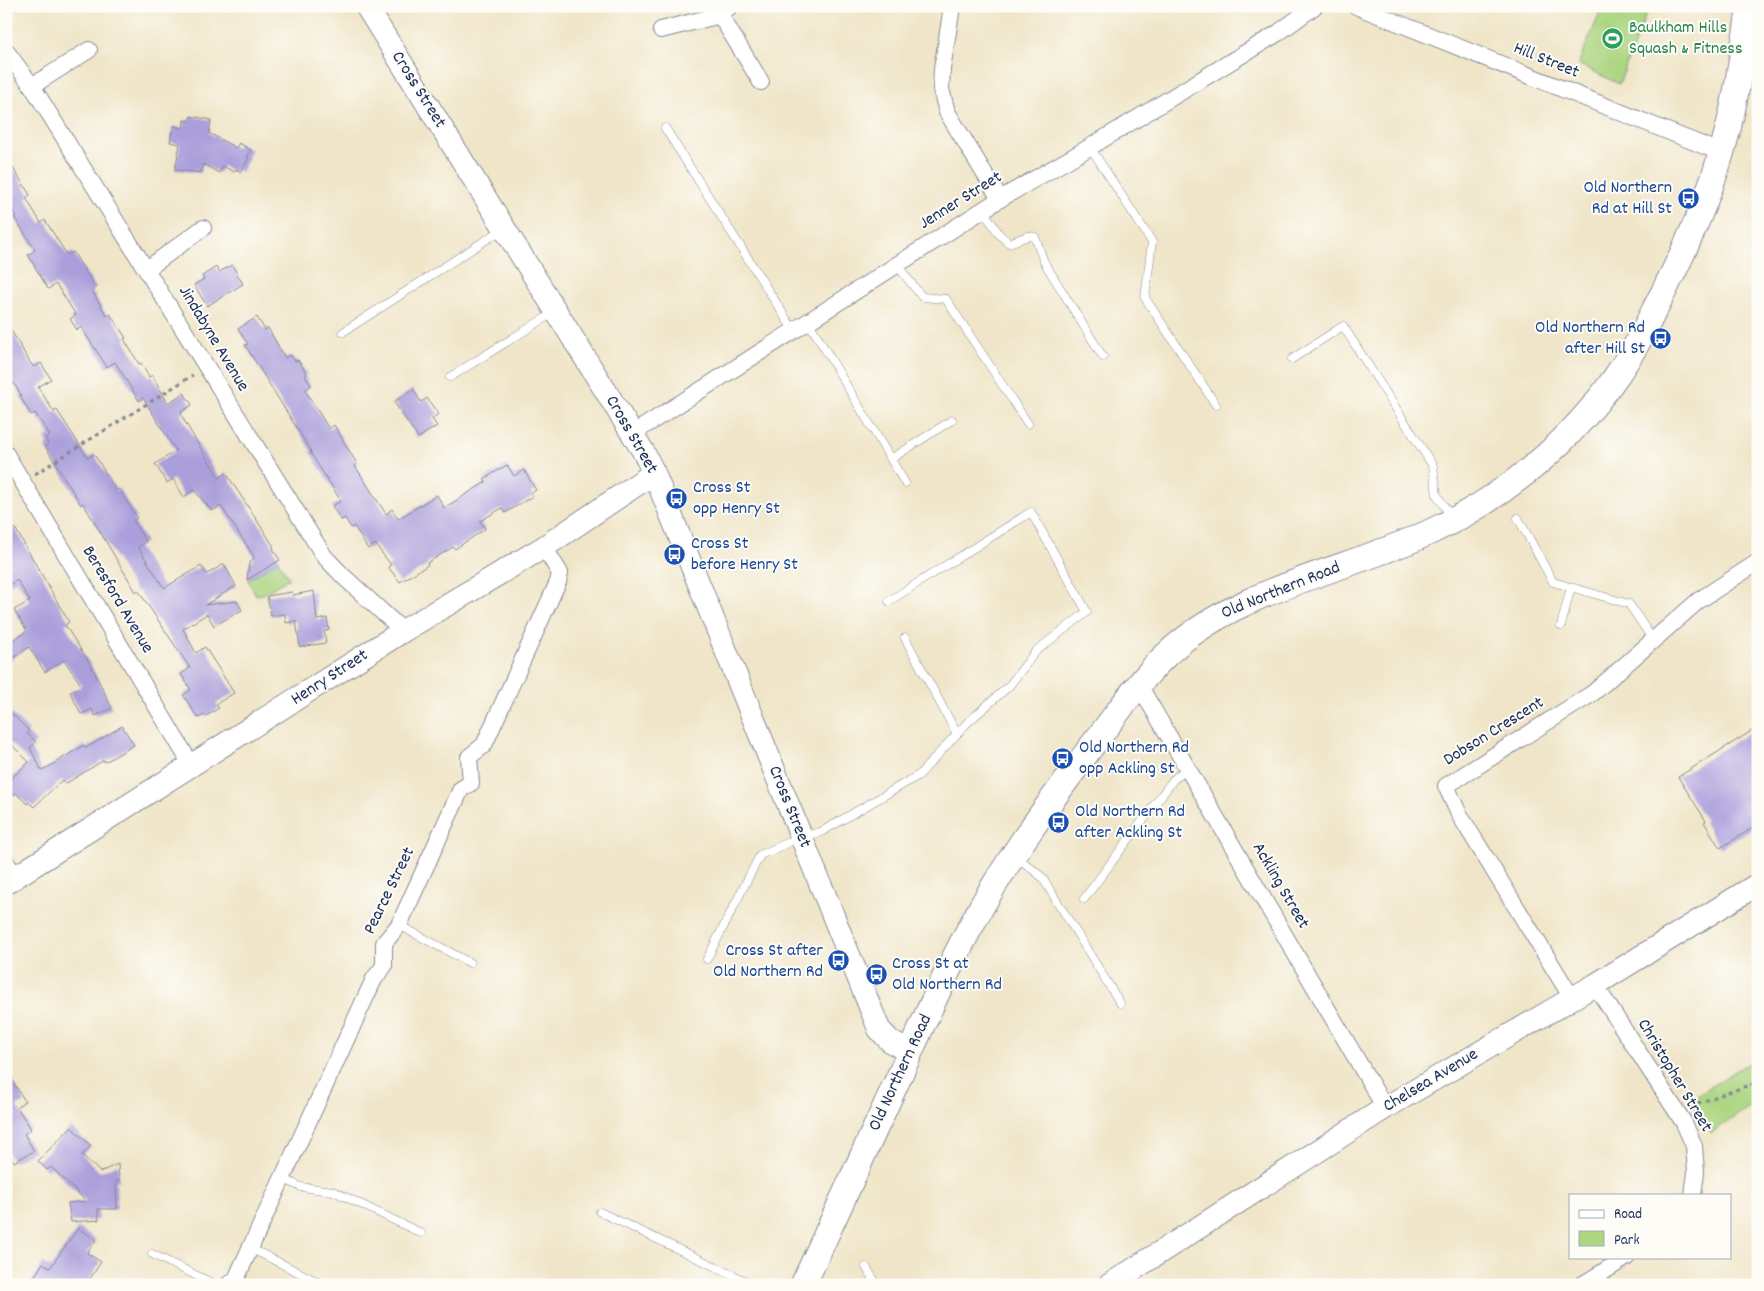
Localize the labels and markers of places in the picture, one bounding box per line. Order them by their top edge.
place label: Baulkham Hills Squash & Fitness [1629,16,1743,62]
sports icon: Baulkham Hills Squash & Fitness [1601,26,1625,50]
place label: Old Northern Rd at Hill St [1583,176,1672,222]
bus stop icon: Old Northern Rd at Hill St [1676,186,1700,210]
place label: Old Northern Rd after Hill St [1535,316,1645,362]
bus stop icon: Old Northern Rd after Hill St [1649,326,1673,350]
place label: Cross St opp Henry St [693,476,780,522]
bus stop icon: Cross St opp Henry St [665,486,689,510]
place label: Cross St before Henry St [691,532,798,578]
bus stop icon: Cross St before Henry St [663,542,687,566]
place label: Old Northern Rd opp Ackling St [1079,736,1189,782]
bus stop icon: Old Northern Rd opp Ackling St [1051,746,1075,770]
place label: Old Northern Rd after Ackling St [1075,800,1185,846]
bus stop icon: Old Northern Rd after Ackling St [1047,810,1071,834]
place label: Cross St after Old Northern Rd [713,939,823,985]
bus stop icon: Cross St after Old Northern Rd [827,949,851,973]
place label: Cross St at Old Northern Rd [892,952,1002,998]
bus stop icon: Cross St at Old Northern Rd [864,962,888,986]

